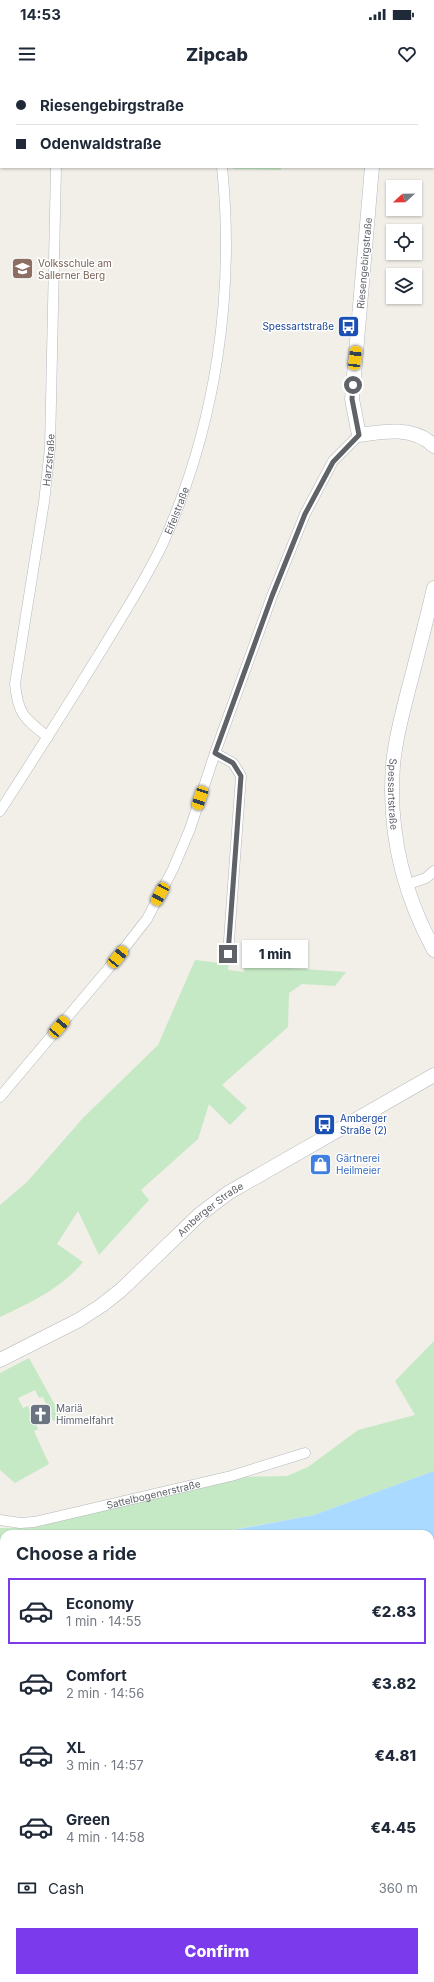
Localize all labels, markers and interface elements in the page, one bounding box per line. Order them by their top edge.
text: 14:53 [20,5,61,24]
icon: menu [16,43,38,65]
icon: heart [396,43,418,65]
text: Zipcab [186,44,248,65]
text: Riesengebirgstraße [40,96,184,115]
text: Odenwaldstraße [40,134,162,153]
north arrow [386,180,422,216]
map controls [386,180,422,304]
street label: Riesengebirgstraße [354,217,374,309]
button: locate [386,224,422,260]
school or university icon: Volksschule am Sallerner Berg [9,256,35,282]
place label: Volksschule am Sallerner Berg [38,257,112,281]
button: layers [386,268,422,304]
bus stop icon: Spessartstraße [336,313,362,339]
place label: Spessartstraße [262,320,334,332]
car [348,345,362,371]
route start [344,376,362,394]
street label: Harzstraße [40,434,56,487]
street label: Eifelstraße [162,485,191,536]
street label: Spessartstraße [386,758,401,831]
car [191,785,209,811]
car [149,881,171,907]
callout: 1 min [242,940,308,968]
car [106,944,130,970]
route end [219,945,237,963]
text: 1 min [259,946,291,962]
car [47,1014,71,1040]
bus stop icon: Amberger Straße (2) [312,1111,338,1137]
place label: Amberger Straße (2) [340,1112,387,1136]
shop icon: Gärtnerei Heilmeier [308,1151,334,1177]
place label: Gärtnerei Heilmeier [336,1152,381,1176]
street label: Amberger Straße [175,1179,246,1239]
church icon: Mariä Himmelfahrt [28,1401,54,1427]
place label: Mariä Himmelfahrt [56,1402,115,1426]
street label: Sattelbogenerstraße [105,1477,202,1511]
text: Choose a ride [16,1543,137,1564]
icon: car [18,1593,54,1629]
text: Economy [66,1594,134,1613]
text: €2.83 [371,1602,416,1621]
text: 1 min · 14:55 [66,1613,141,1629]
icon: car [18,1665,54,1701]
text: Comfort [66,1666,127,1685]
text: €3.82 [372,1674,416,1693]
text: 2 min · 14:56 [66,1685,144,1701]
icon: car [18,1737,54,1773]
text: XL [66,1738,86,1757]
text: €4.81 [374,1746,416,1765]
text: 3 min · 14:57 [66,1757,144,1773]
icon: car [18,1809,54,1845]
text: Green [66,1810,110,1829]
text: €4.45 [370,1818,416,1837]
text: 4 min · 14:58 [66,1829,145,1845]
icon: cash [16,1877,38,1899]
text: Cash [48,1879,84,1898]
text: 360 m [379,1880,418,1896]
button: Confirm [16,1928,418,1974]

